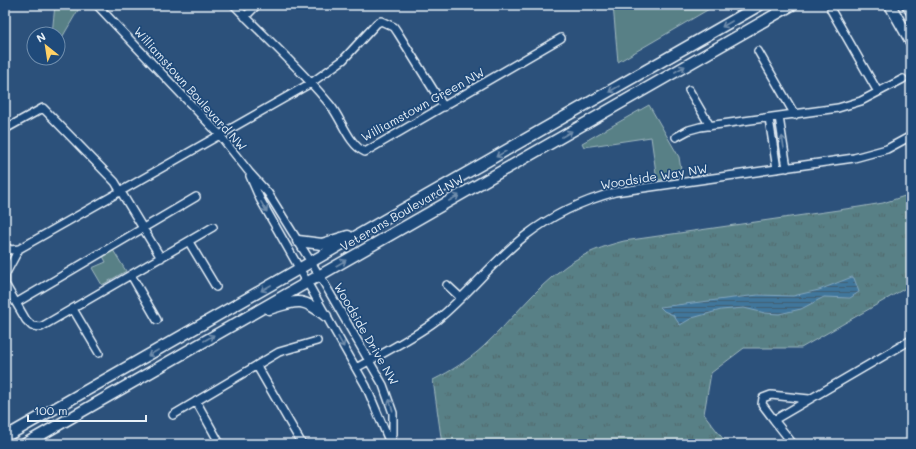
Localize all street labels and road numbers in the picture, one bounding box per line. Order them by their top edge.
street label: Williamstown Boulevard NW [131,23,251,154]
street label: Williamstown Green NW [358,64,487,145]
street label: Woodside Way NW [599,160,709,192]
street label: Veterans Boulevard NW [337,170,466,254]
street label: Woodside Drive NW [331,279,403,388]

